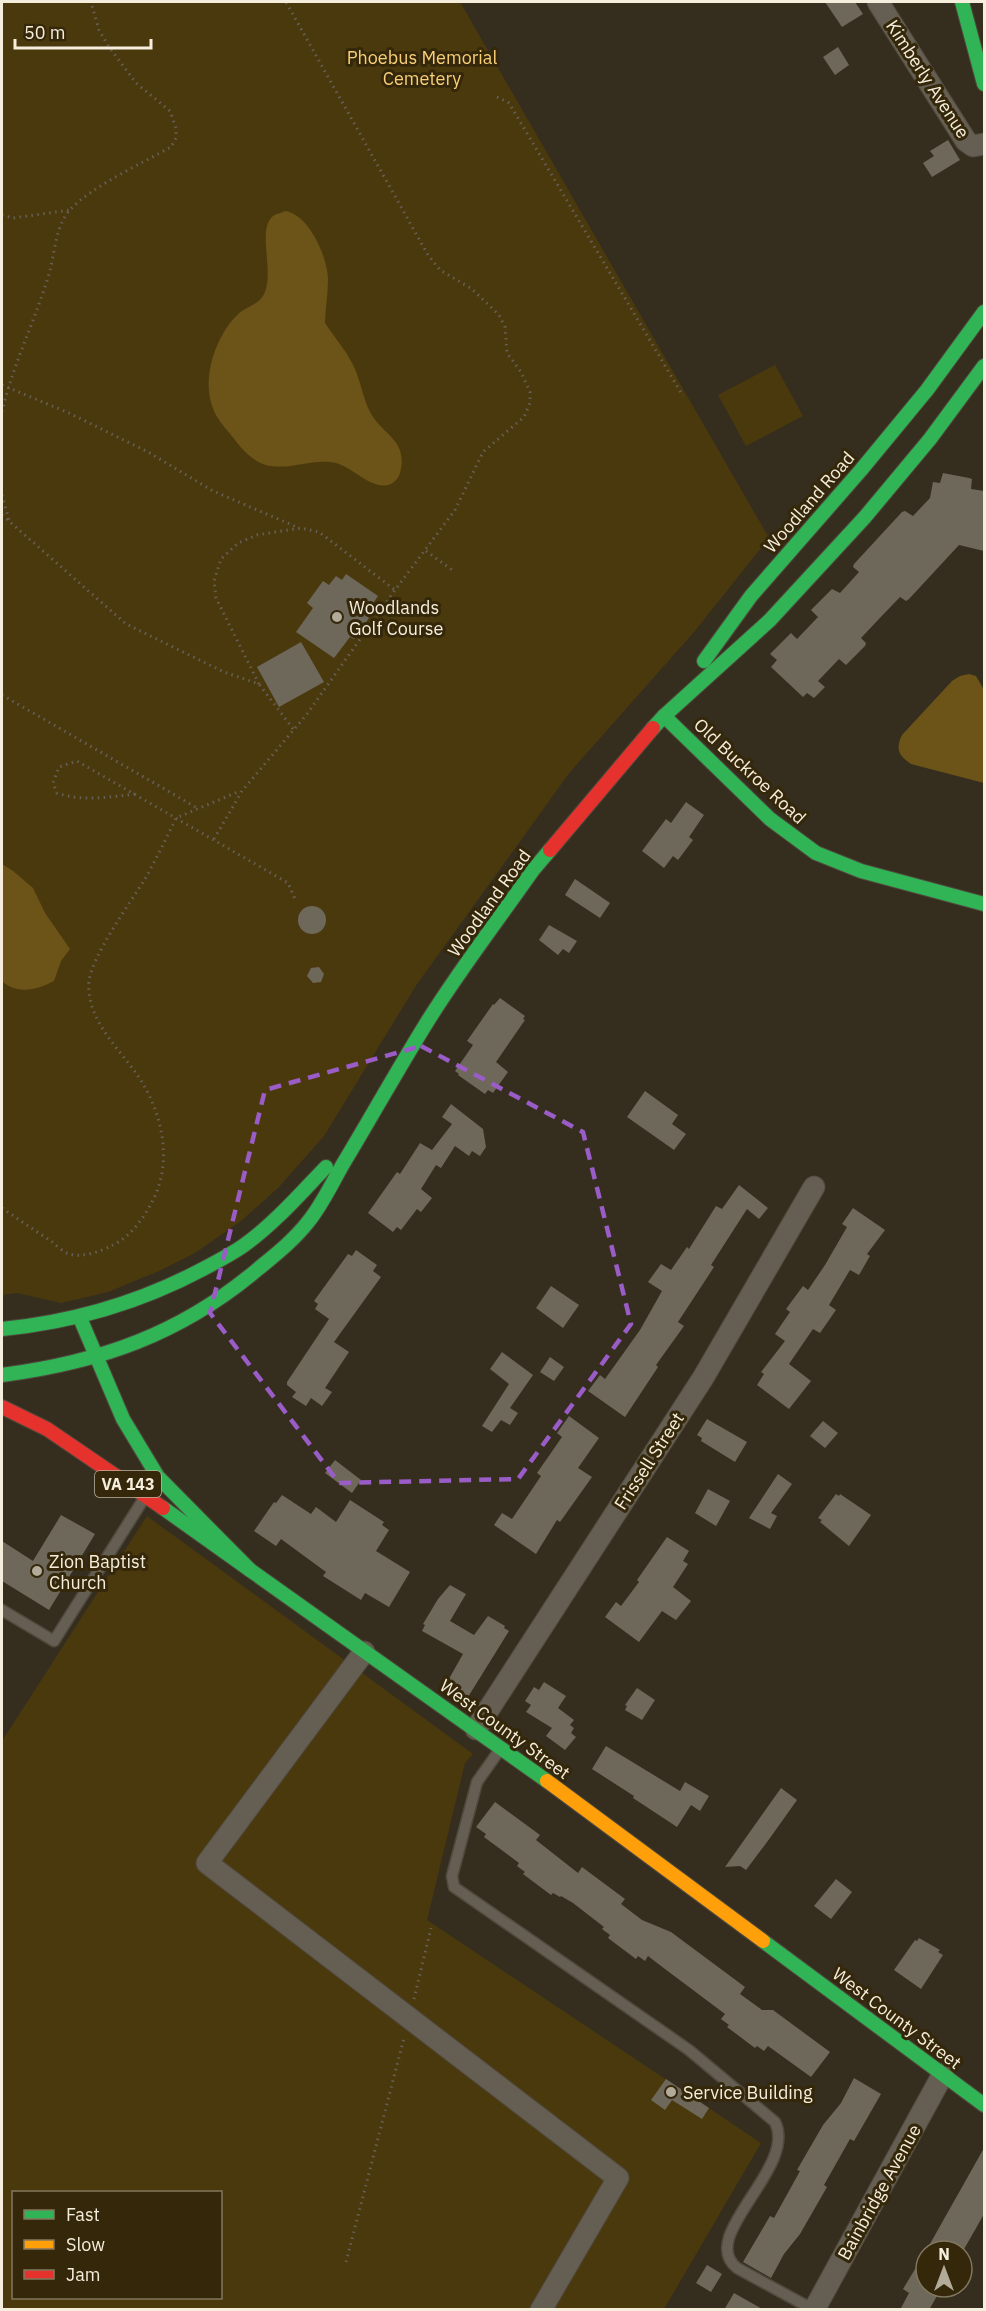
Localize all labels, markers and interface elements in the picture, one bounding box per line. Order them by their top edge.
scale bar [15,12,152,50]
street label: Kimberly Avenue [881,15,975,143]
text: 50 m [24,21,66,44]
park label: Phoebus Memorial Cemetery [347,46,497,90]
street label: Woodland Road [759,446,859,558]
place label: Woodlands Golf Course [349,596,443,640]
marker: Woodlands Golf Course [330,610,344,624]
street label: Old Buckroe Road [689,713,811,829]
street label: Woodland Road [442,845,536,961]
street label: Frissell Street [609,1408,689,1514]
road number: VA 143 [95,1471,161,1497]
place label: Zion Baptist Church [49,1550,146,1594]
marker: Zion Baptist Church [30,1564,44,1578]
street label: West County Street [435,1674,575,1784]
street label: West County Street [828,1962,966,2074]
place label: Service Building [683,2081,813,2104]
marker: Service Building [664,2085,678,2099]
street label: Bainbridge Avenue [832,2120,926,2264]
legend [12,2191,222,2299]
text: Fast [66,2203,100,2226]
text: Slow [66,2233,105,2256]
north arrow [914,2239,974,2299]
text: N [938,2244,950,2264]
text: Jam [66,2263,101,2286]

